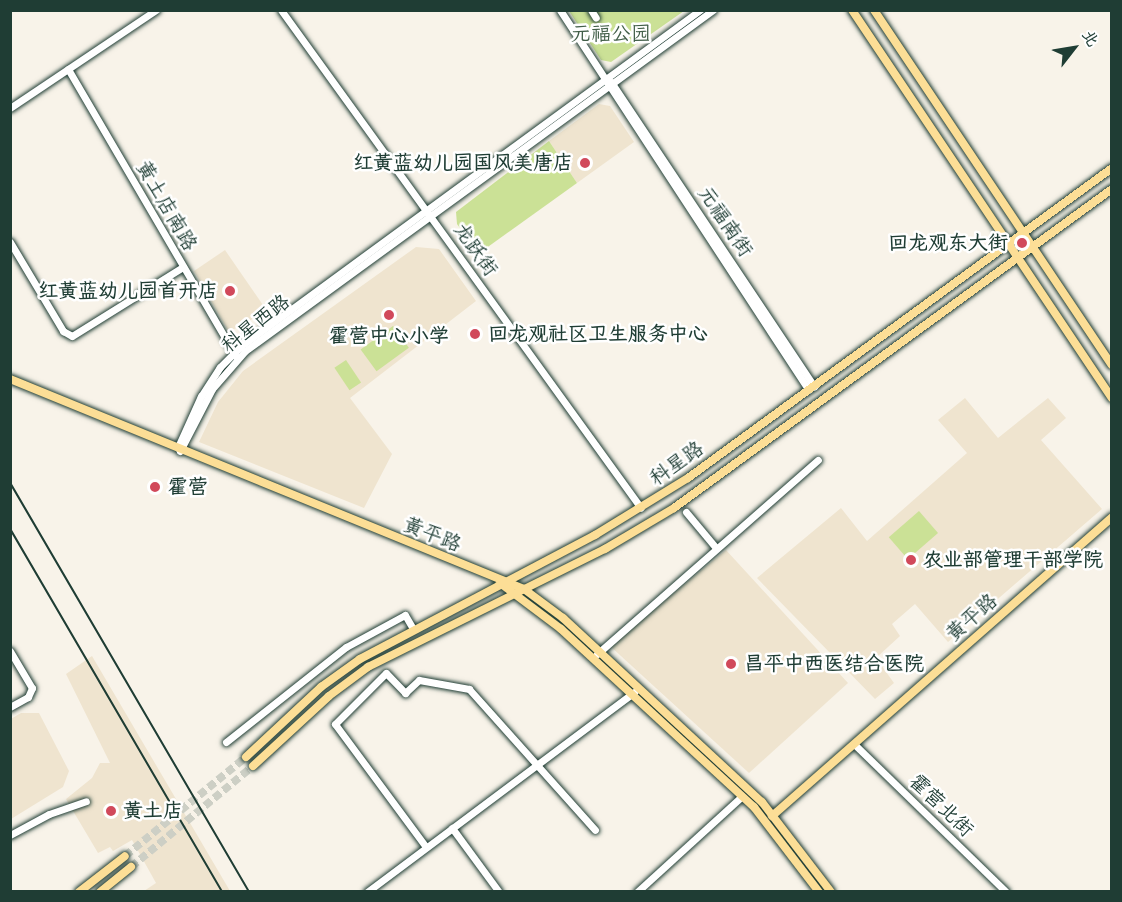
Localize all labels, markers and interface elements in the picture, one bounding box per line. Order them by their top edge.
north arrow [1044,18,1104,78]
park label: 元福公园 [571,22,651,46]
text: 北 [1077,26,1103,51]
place label: 红黄蓝幼儿园国风美唐店 [353,151,573,175]
marker: 红黄蓝幼儿园国风美唐店 [578,156,592,170]
street label: 黄土店南路 [131,157,201,255]
street label: 元福南街 [693,182,757,262]
street label: 龙跃街 [448,219,502,281]
place label: 回龙观东大街 [888,231,1008,255]
marker: 回龙观东大街 [1013,234,1031,252]
place label: 红黄蓝幼儿园首开店 [38,279,218,303]
marker: 红黄蓝幼儿园首开店 [223,284,237,298]
street label: 科星西路 [217,290,295,358]
marker: 霍营中心小学 [382,308,396,322]
place label: 回龙观社区卫生服务中心 [488,322,708,346]
place label: 霍营中心小学 [329,324,449,348]
marker: 回龙观社区卫生服务中心 [466,325,484,343]
street label: 科星路 [646,437,708,491]
place label: 霍营 [168,475,208,499]
marker: 霍营 [146,478,164,496]
street label: 黄平路 [400,513,464,557]
place label: 农业部管理干部学院 [923,548,1103,572]
marker: 农业部管理干部学院 [904,553,918,567]
street label: 黄平路 [941,589,1003,647]
place label: 昌平中西医结合医院 [744,652,924,676]
marker: 昌平中西医结合医院 [722,655,740,673]
street label: 霍营北街 [904,770,978,842]
place label: 黄土店 [123,799,183,823]
marker: 黄土店 [104,804,118,818]

